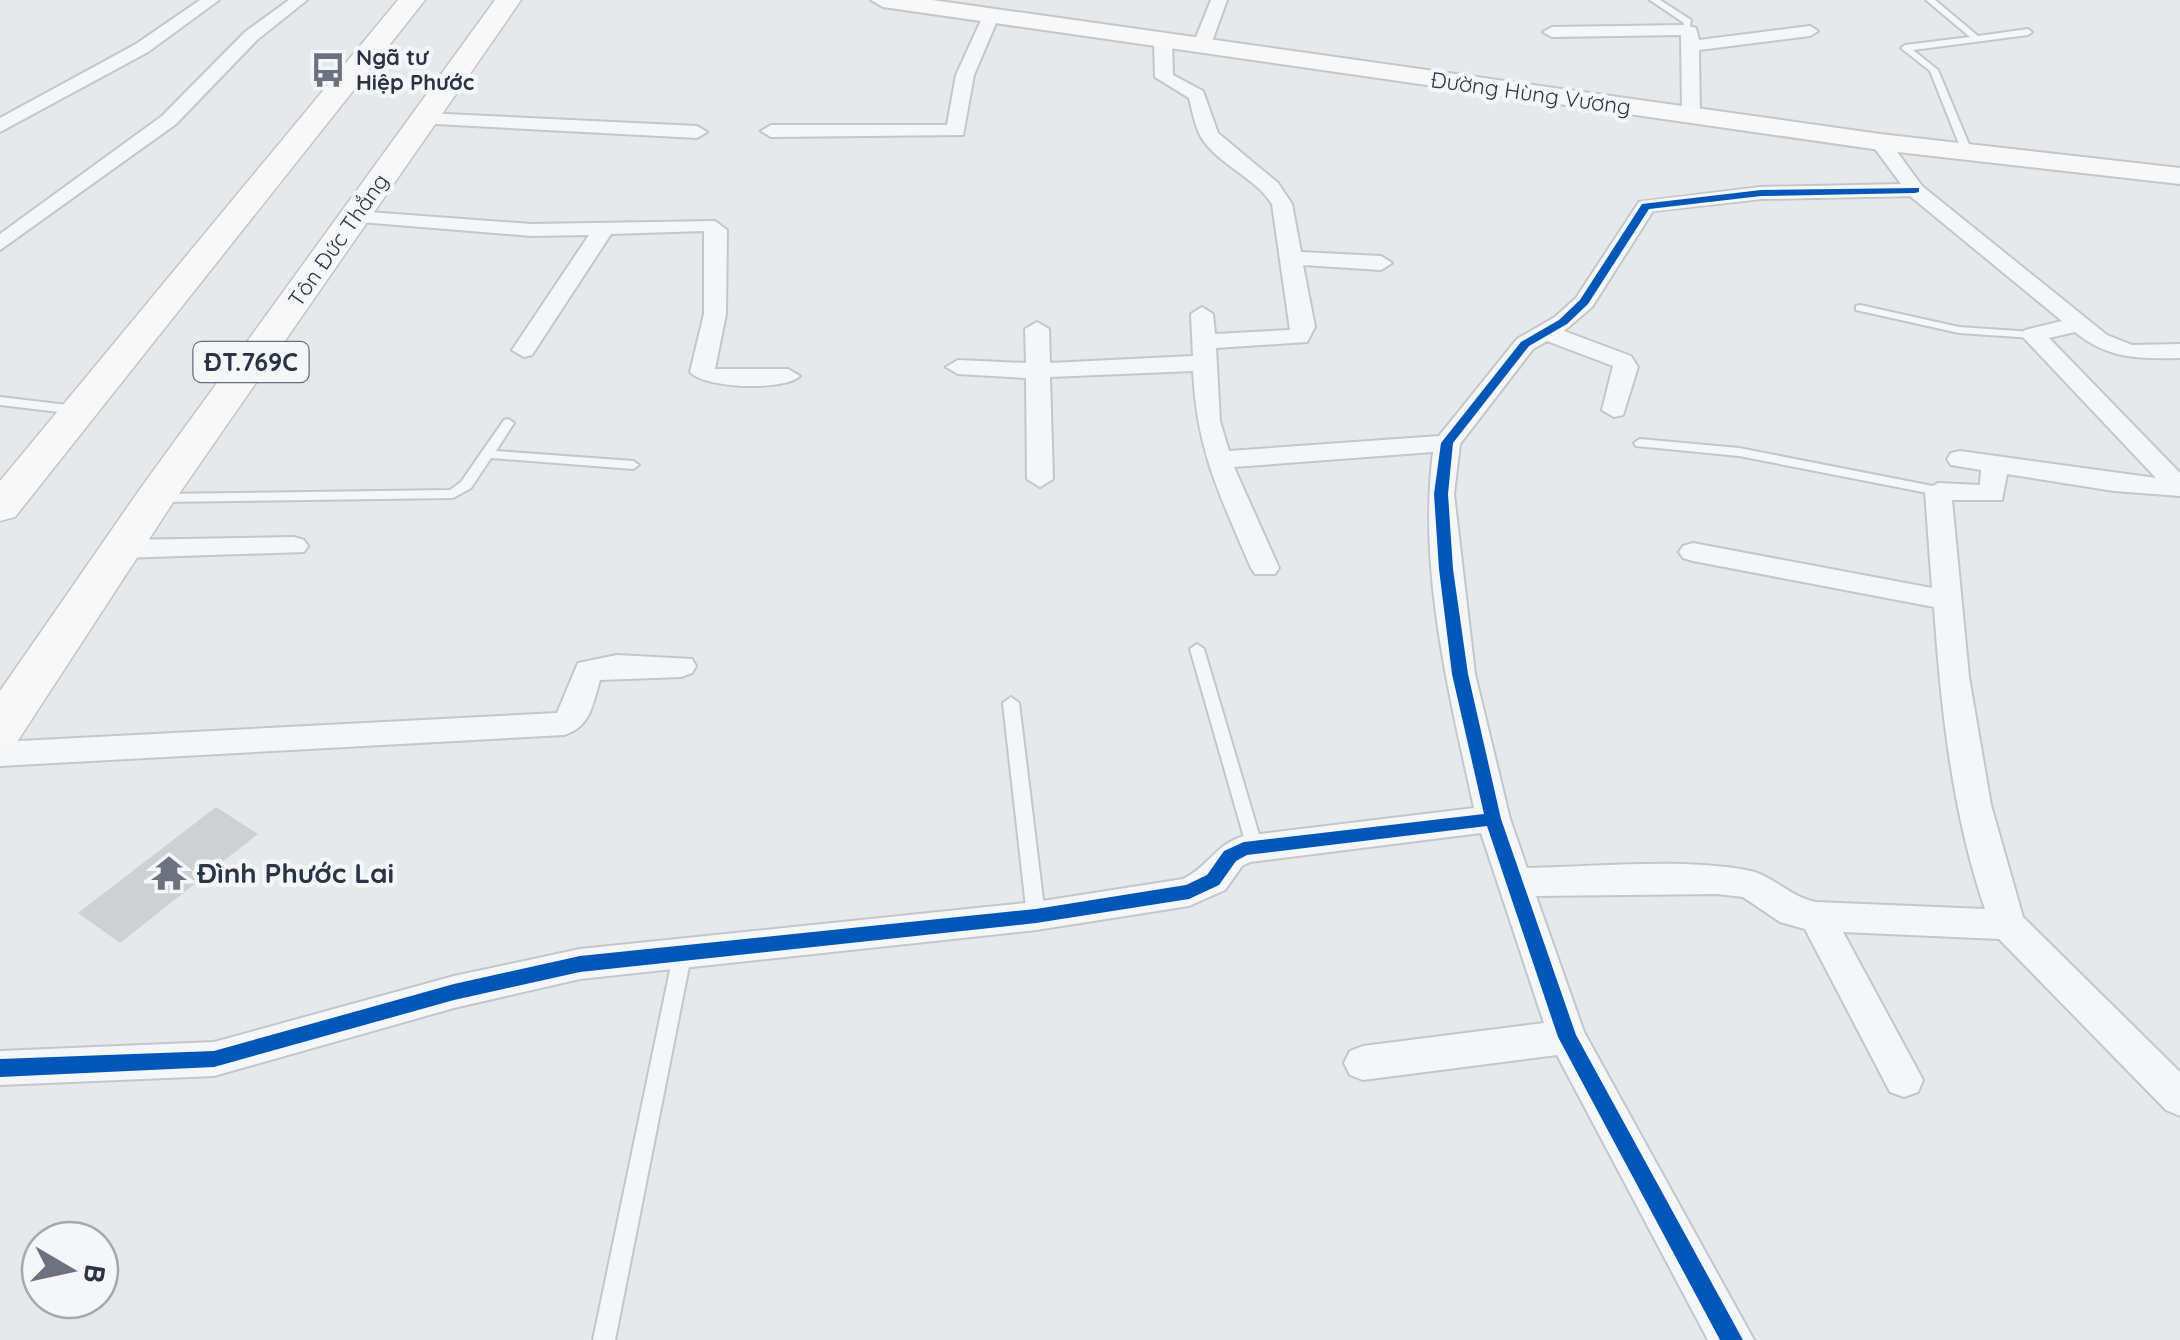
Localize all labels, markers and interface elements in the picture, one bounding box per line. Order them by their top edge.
place label: Ngã tư Hiệp Phước [356,43,474,96]
bus stop icon: Ngã tư Hiệp Phước [309,51,347,89]
street label: Đường Hùng Vương [1429,65,1633,121]
street label: Tôn Đức Thắng [282,168,394,312]
road number: ĐT.769C [194,342,308,382]
temple icon: Đình Phước Lai [150,854,188,892]
place label: Đình Phước Lai [196,855,394,890]
north arrow [20,1220,120,1320]
text: B [76,1262,114,1286]

